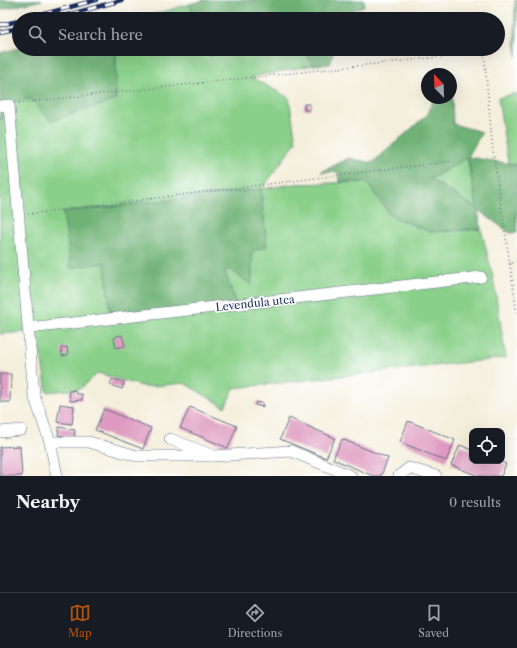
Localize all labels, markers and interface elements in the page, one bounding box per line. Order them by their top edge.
search box [12,12,505,56]
icon: search [26,23,48,45]
text: Search here [58,25,143,44]
north arrow [421,68,457,104]
street label: Levendula utca [215,292,295,314]
map controls [469,428,505,464]
button: locate [469,428,505,464]
text: Nearby [16,492,80,512]
text: 0 results [449,494,501,510]
tab: Map [68,602,92,640]
tab: Directions [228,602,282,640]
tab: Saved [418,602,449,640]

